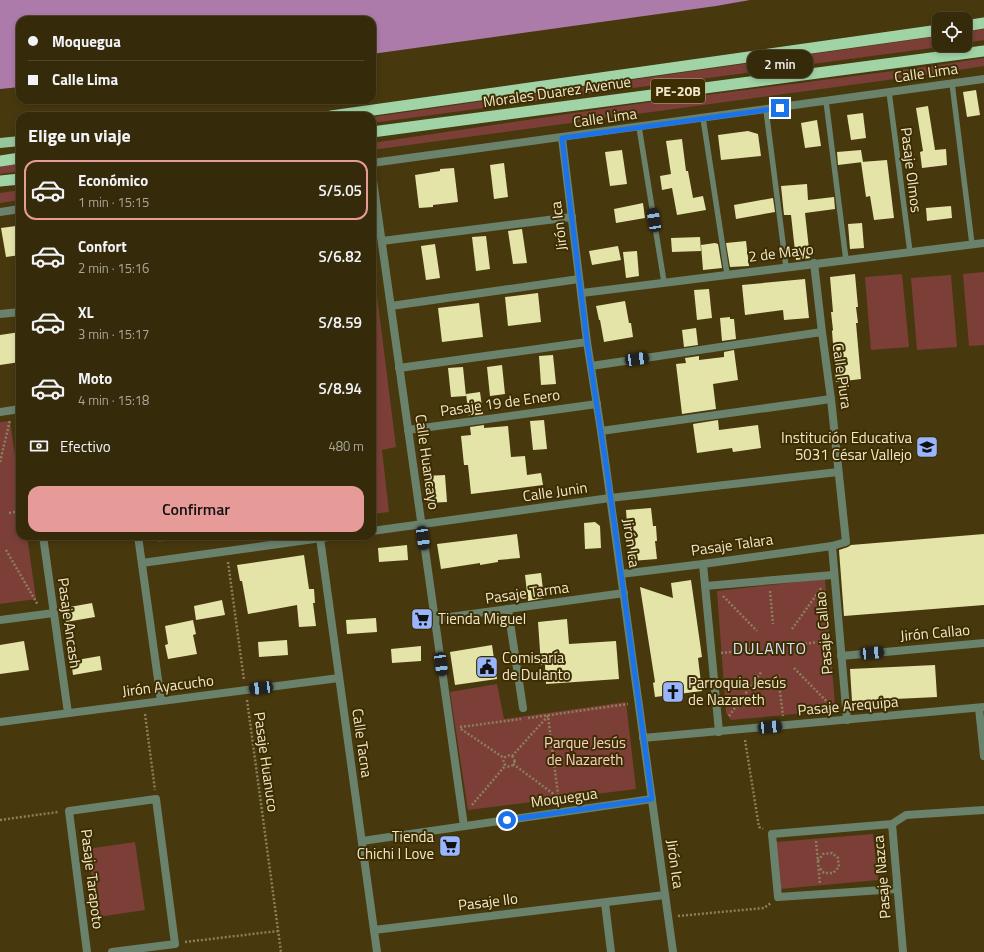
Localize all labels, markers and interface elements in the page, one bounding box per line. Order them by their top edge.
map controls [932,12,972,52]
button: locate [932,12,972,52]
text: Moquegua [52,30,121,53]
callout: 2 min [747,50,813,78]
text: 2 min [764,54,796,74]
street label: Calle Lima [893,57,960,88]
text: Calle Lima [52,68,118,91]
street label: Morales Duarez Avenue [481,70,632,113]
road number: PE-20B [651,79,705,103]
route end [771,99,789,117]
street label: Calle Lima [572,102,639,133]
text: Elige un viaje [28,122,131,149]
street label: Pasaje Olmos [895,126,928,214]
text: Económico [78,169,148,192]
icon: car [30,172,66,208]
text: S/5.05 [318,179,362,202]
text: 1 min · 15:15 [78,192,149,212]
street label: Jirón Ica [544,200,573,252]
car [646,207,662,233]
text: Confort [78,235,127,258]
street label: 2 de Mayo [747,237,815,268]
icon: car [30,238,66,274]
text: S/6.82 [318,245,362,268]
text: 2 min · 15:16 [78,258,149,278]
text: XL [78,301,94,324]
icon: car [30,304,66,340]
text: S/8.59 [318,311,362,334]
text: 3 min · 15:17 [78,324,149,344]
street label: Calle Piura [826,341,859,411]
car [624,351,650,367]
text: Moto [78,367,112,390]
icon: car [30,370,66,406]
text: S/8.94 [318,377,362,400]
street label: Pasaje 19 de Enero [439,383,561,422]
text: 4 min · 15:18 [78,390,149,410]
street label: Calle Huancayo [409,413,446,511]
place label: Institución Educativa 5031 César Vallejo [781,426,912,466]
school or university icon: Institución Educativa 5031 César Vallejo [914,434,940,460]
icon: cash [28,435,50,457]
text: Efectivo [60,435,111,458]
text: 480 m [328,436,364,456]
street label: Calle Junin [521,476,589,507]
button: Confirmar [28,486,364,532]
street label: Jirón Ica [617,517,646,570]
car [415,525,431,551]
street label: Pasaje Talara [689,527,775,562]
street label: Pasaje Tarma [484,575,571,610]
street label: Pasaje Ancash [52,576,87,670]
street label: Pasaje Callao [808,591,839,675]
supermarket icon: Tienda Miguel [409,606,435,632]
place label: Tienda Miguel [438,607,526,630]
street label: Jirón Callao [899,618,971,647]
district label: DULANTO [733,636,807,660]
place label: Comisaría de Dulanto [502,646,571,686]
car [860,646,884,660]
car [433,651,449,677]
public building icon: Comisaría de Dulanto [474,654,500,680]
street label: Jirón Ayacucho [121,668,215,703]
place label: Parroquia Jesús de Nazareth [688,671,786,711]
church icon: Parroquia Jesús de Nazareth [660,679,686,705]
car [248,681,274,695]
street label: Pasaje Arequipa [797,690,900,721]
street label: Calle Tacna [346,707,379,779]
street label: Pasaje Huanuco [248,710,285,814]
car [758,720,782,734]
park label: Parque Jesús de Nazareth [544,731,626,771]
street label: Moquegua [529,781,599,814]
route start [498,811,516,829]
place label: Tienda Chichi I Love [357,825,434,865]
street label: Pasaje Tarapoto [75,828,110,930]
supermarket icon: Tienda Chichi I Love [437,833,463,859]
street label: Pasaje Nazca [866,834,897,920]
street label: Jirón Ica [661,838,690,891]
street label: Pasaje Ilo [457,886,519,917]

